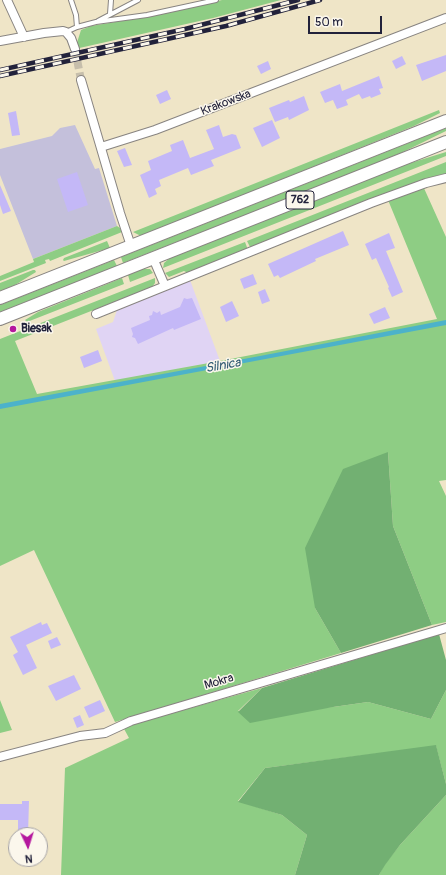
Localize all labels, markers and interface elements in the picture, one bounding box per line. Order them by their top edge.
scale bar [310,8,384,34]
text: 50 m [315,15,343,30]
street label: Krakowska [199,87,253,119]
road number: 762 [286,191,314,209]
place label: Biesak [21,322,52,336]
marker: Biesak [8,324,18,334]
water label: Silnica [204,355,242,377]
street label: Mokra [203,671,235,693]
north arrow [8,827,48,867]
text: N [25,852,33,865]

